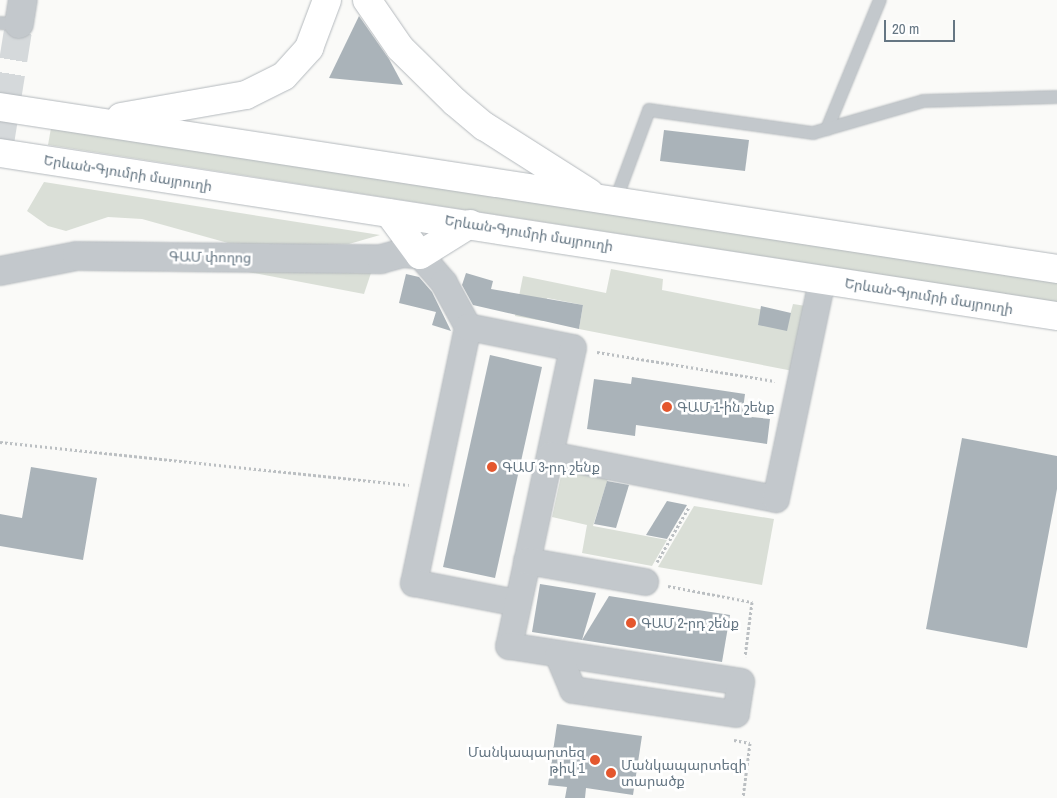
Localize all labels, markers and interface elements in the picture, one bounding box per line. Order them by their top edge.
scale bar [887,10,958,42]
text: 20 m [892,18,919,39]
street label: Երևան-Գյումրի մայրուղի [42,151,214,195]
street label: Երևան-Գյումրի մայրուղի [443,211,615,255]
street label: ԳԱՄ փողոց [169,248,251,266]
street label: Երևան-Գյումրի մայրուղի [843,274,1015,318]
place label: ԳԱՄ 1-ին շենք [677,399,775,415]
marker: ԳԱՄ 1-ին շենք [661,401,673,413]
place label: ԳԱՄ 3-րդ շենք [502,459,600,475]
marker: ԳԱՄ 3-րդ շենք [486,461,498,473]
place label: ԳԱՄ 2-րդ շենք [641,615,739,631]
marker: ԳԱՄ 2-րդ շենք [625,617,637,629]
place label: Մանկապարտեզ թիվ 1 [468,744,585,776]
marker: Մանկապարտեզ թիվ 1 [589,754,601,766]
place label: Մանկապարտեզի տարածք [621,757,747,790]
marker: Մանկապարտեզի տարածք [605,767,617,779]

